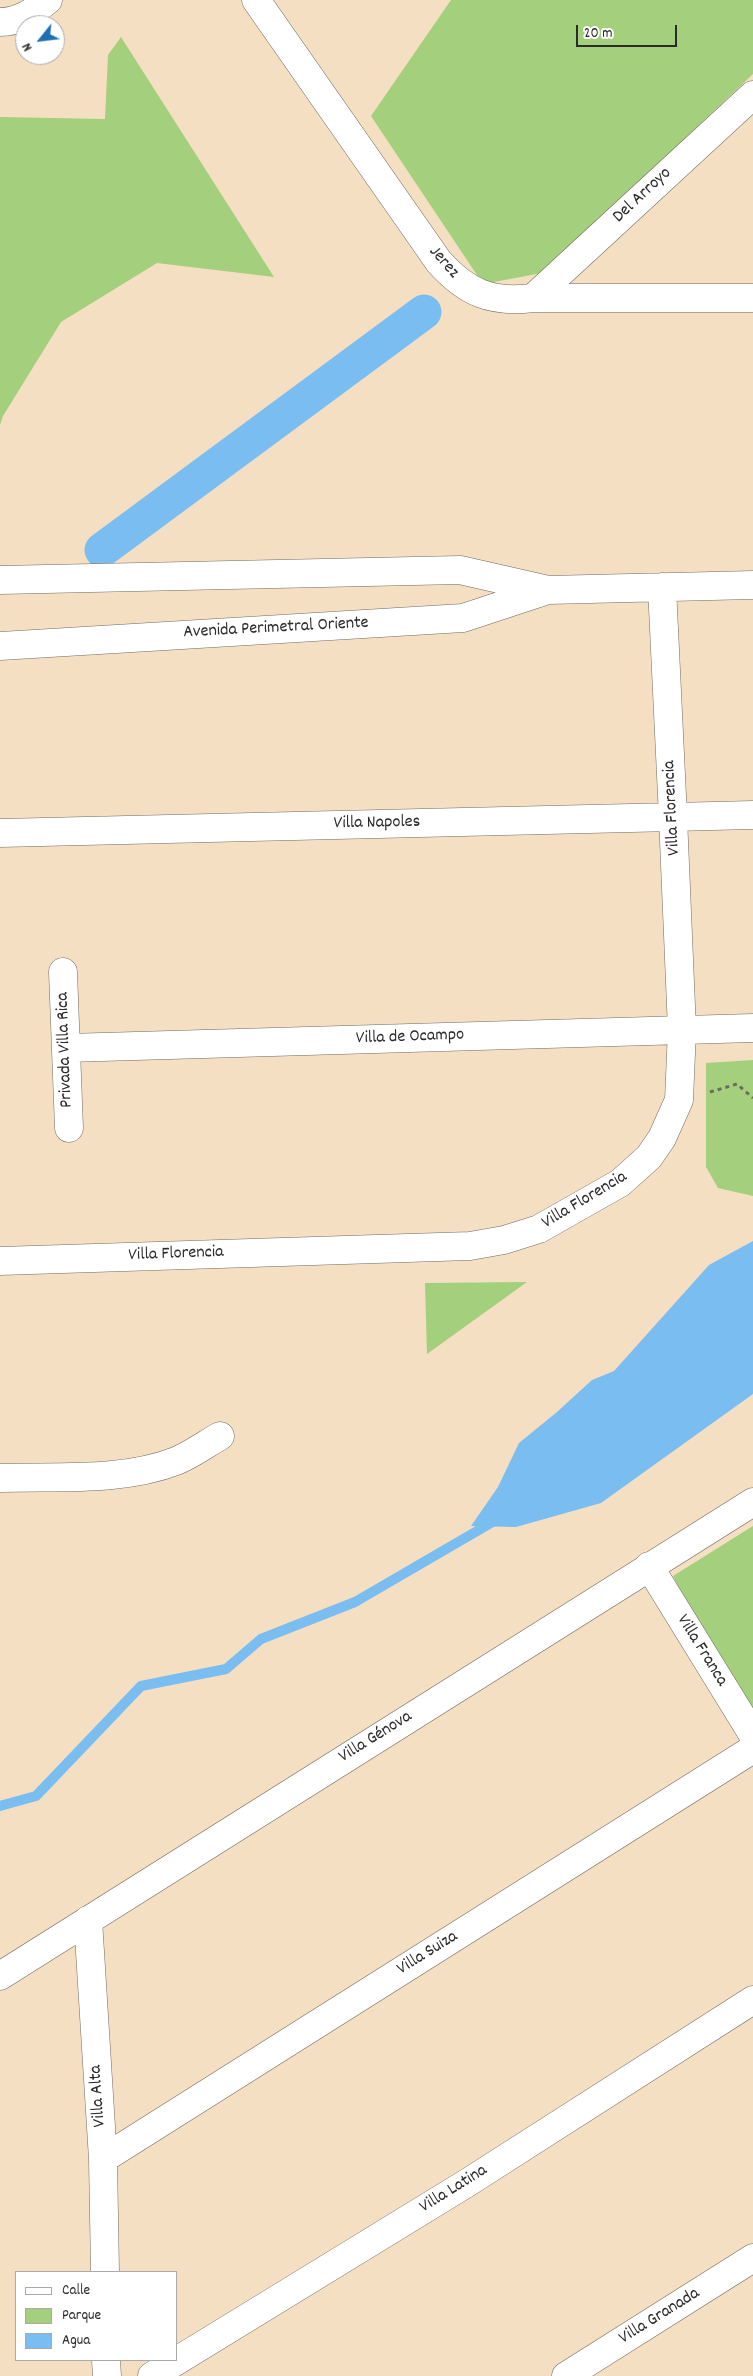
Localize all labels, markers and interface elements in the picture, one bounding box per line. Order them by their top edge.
north arrow [15,15,65,65]
scale bar [578,15,679,47]
text: 20 m [584,23,612,45]
text: N [17,39,38,55]
street label: Del Arroyo [609,164,677,228]
street label: Jerez [423,242,463,284]
street label: Avenida Perimetral Oriente [183,613,369,645]
street label: Villa Florencia [660,760,686,856]
street label: Villa Napoles [334,812,420,836]
street label: Privada Villa Rica [53,992,79,1108]
street label: Villa de Ocampo [356,1025,464,1051]
street label: Villa Florencia [539,1167,631,1235]
street label: Villa Florencia [128,1243,224,1267]
street label: Villa Franca [671,1611,731,1691]
street label: Villa Génova [335,1707,417,1769]
street label: Villa Suiza [394,1927,462,1981]
street label: Villa Alta [86,2064,112,2128]
street label: Villa Latina [416,2161,492,2219]
legend [15,2271,178,2361]
text: Calle [62,2280,90,2302]
street label: Villa Granada [616,2284,704,2350]
text: Parque [62,2305,101,2327]
text: Agua [62,2330,90,2352]

